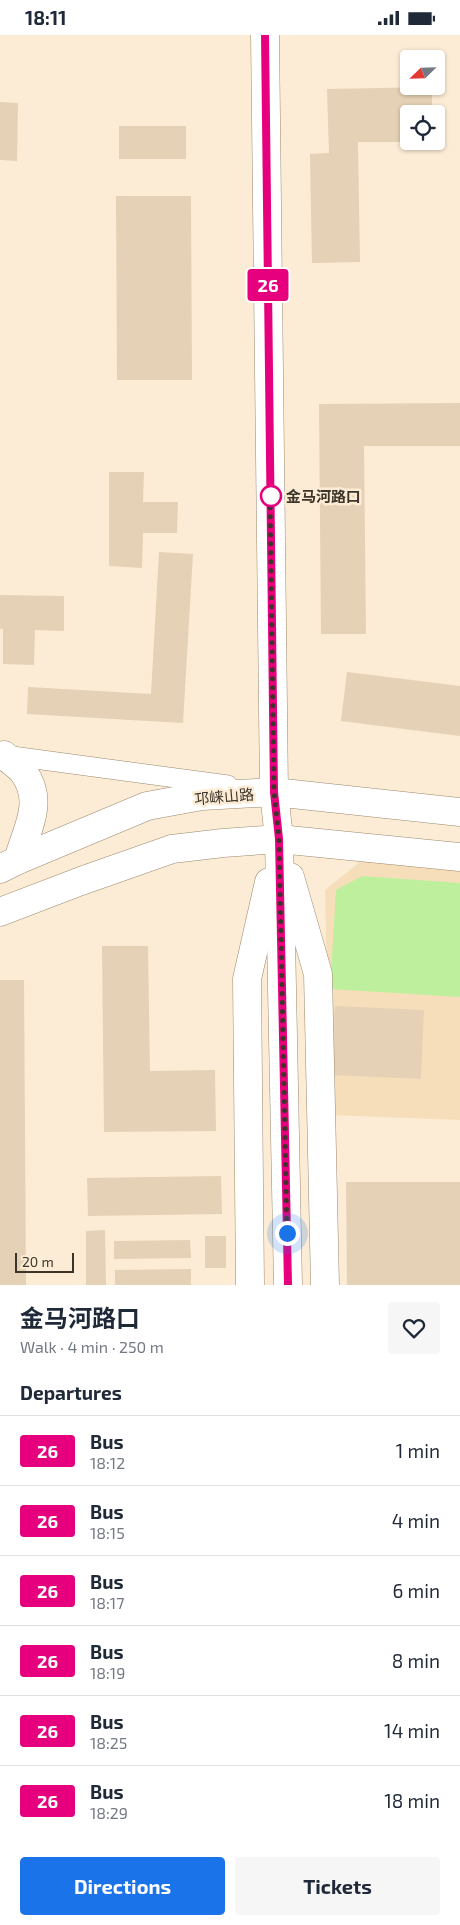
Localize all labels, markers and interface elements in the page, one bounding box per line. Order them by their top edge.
text: 18:11 [25,6,66,29]
north arrow [400,50,445,95]
map controls [400,50,445,150]
button: locate [400,105,445,150]
line badge: 26 [246,269,290,301]
text: 26 [257,274,279,296]
marker: 金马河路口 [260,485,282,507]
place label: 金马河路口 [286,487,361,505]
street label: 邛崃山路 [193,784,255,808]
your location [275,1221,300,1246]
scale bar [15,1250,74,1273]
text: 20 m [22,1253,54,1270]
button: heart [388,1302,440,1354]
text: 金马河路口 [20,1303,140,1332]
text: Walk · 4 min · 250 m [20,1337,164,1356]
text: Departures [20,1381,122,1404]
text: Bus [90,1430,124,1453]
text: 1 min [396,1439,440,1462]
text: 26 [37,1440,58,1462]
text: 18:12 [90,1453,125,1472]
text: Bus [90,1500,124,1523]
text: 4 min [392,1509,440,1532]
text: 26 [37,1510,58,1532]
text: 18:15 [90,1523,125,1542]
text: Bus [90,1570,124,1593]
text: 6 min [392,1579,440,1602]
text: 26 [37,1580,58,1602]
text: 18:17 [90,1593,124,1612]
text: Bus [90,1640,124,1663]
text: 8 min [392,1649,440,1672]
text: 26 [37,1650,58,1672]
text: 18:19 [90,1663,125,1682]
text: Bus [90,1710,124,1733]
text: 14 min [384,1719,440,1742]
text: 26 [37,1720,58,1742]
text: 18:25 [90,1733,127,1752]
text: Bus [90,1780,124,1803]
text: 18 min [384,1789,440,1812]
text: 26 [37,1790,58,1812]
text: 18:29 [90,1803,128,1822]
button: Directions [20,1857,225,1915]
button: Tickets [235,1857,440,1915]

